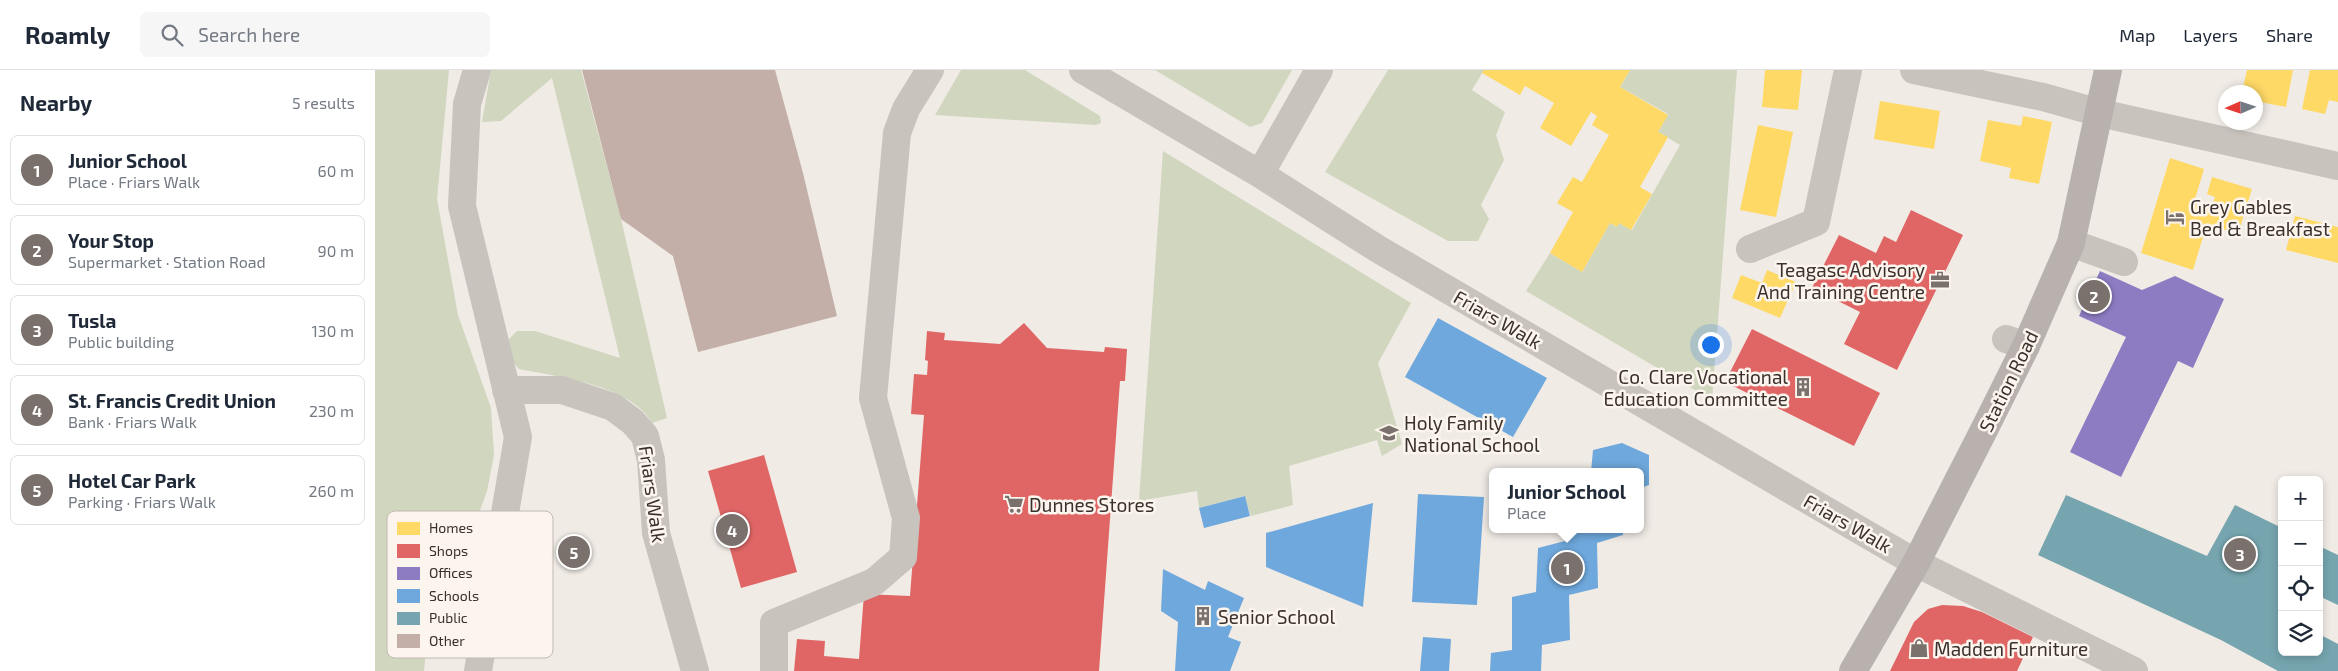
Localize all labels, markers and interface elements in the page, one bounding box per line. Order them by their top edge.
search box [140,12,490,57]
text: Roamly [25,20,110,49]
icon: search [158,21,186,49]
text: Search here [198,23,300,46]
text: Map [2119,24,2155,46]
text: Layers [2183,24,2238,46]
text: Share [2266,24,2313,46]
north arrow [2218,85,2263,130]
text: Nearby [20,90,92,115]
text: 5 results [292,93,355,112]
text: Junior School [68,149,187,172]
text: 1 [34,161,40,180]
text: 60 m [318,161,354,180]
text: Place · Friars Walk [68,172,200,191]
place label: Grey Gables Bed & Breakfast [2190,195,2330,240]
hotel icon: Grey Gables Bed & Breakfast [2164,206,2186,228]
text: Your Stop [68,229,154,252]
text: 2 [32,241,42,260]
text: 90 m [318,241,354,260]
text: Supermarket · Station Road [68,252,266,271]
place label: Teagasc Advisory And Training Centre [1757,258,1925,303]
office icon: Teagasc Advisory And Training Centre [1929,269,1951,291]
pin: 2 [2078,277,2110,315]
street label: Friars Walk [1450,285,1546,353]
text: Tusla [68,309,116,332]
text: 3 [32,321,42,340]
text: 130 m [312,321,354,340]
street label: Station Road [1974,327,2042,435]
text: Public building [68,332,174,351]
your location [1698,332,1724,358]
place label: Co. Clare Vocational Education Committee [1603,365,1788,410]
building icon: Co. Clare Vocational Education Committee [1792,376,1814,398]
text: St. Francis Credit Union [68,389,276,412]
text: 4 [32,401,42,420]
text: 230 m [309,401,354,420]
place label: Holy Family National School [1404,411,1540,456]
text: Bank · Friars Walk [68,412,197,431]
school or university icon: Holy Family National School [1378,422,1400,444]
street label: Friars Walk [635,444,671,544]
popup [1489,468,1644,533]
text: Hotel Car Park [68,469,196,492]
map controls [2278,476,2323,656]
button: + [2278,476,2323,521]
text: Junior School [1507,480,1626,503]
text: 5 [33,481,41,500]
text: 260 m [309,481,354,500]
street label: Friars Walk [1800,489,1896,557]
text: Parking · Friars Walk [68,492,216,511]
supermarket icon: Dunnes Stores [1003,493,1025,515]
place label: Dunnes Stores [1029,493,1154,516]
text: Place [1507,503,1546,522]
legend [387,511,553,658]
pin: 4 [716,511,748,549]
text: Homes [429,519,473,536]
button: − [2278,521,2323,566]
pin: 5 [558,533,590,571]
pin: 3 [2224,535,2256,573]
text: Shops [429,542,468,559]
pin: 1 [1551,549,1583,587]
text: Offices [429,564,473,581]
button: locate [2278,566,2323,611]
text: Schools [429,587,479,604]
building icon: Senior School [1192,605,1214,627]
place label: Senior School [1218,605,1335,628]
text: Public [429,609,468,626]
button: layers [2278,611,2323,656]
text: Other [429,632,465,649]
shop icon: Madden Furniture [1908,637,1930,659]
place label: Madden Furniture [1934,637,2088,660]

